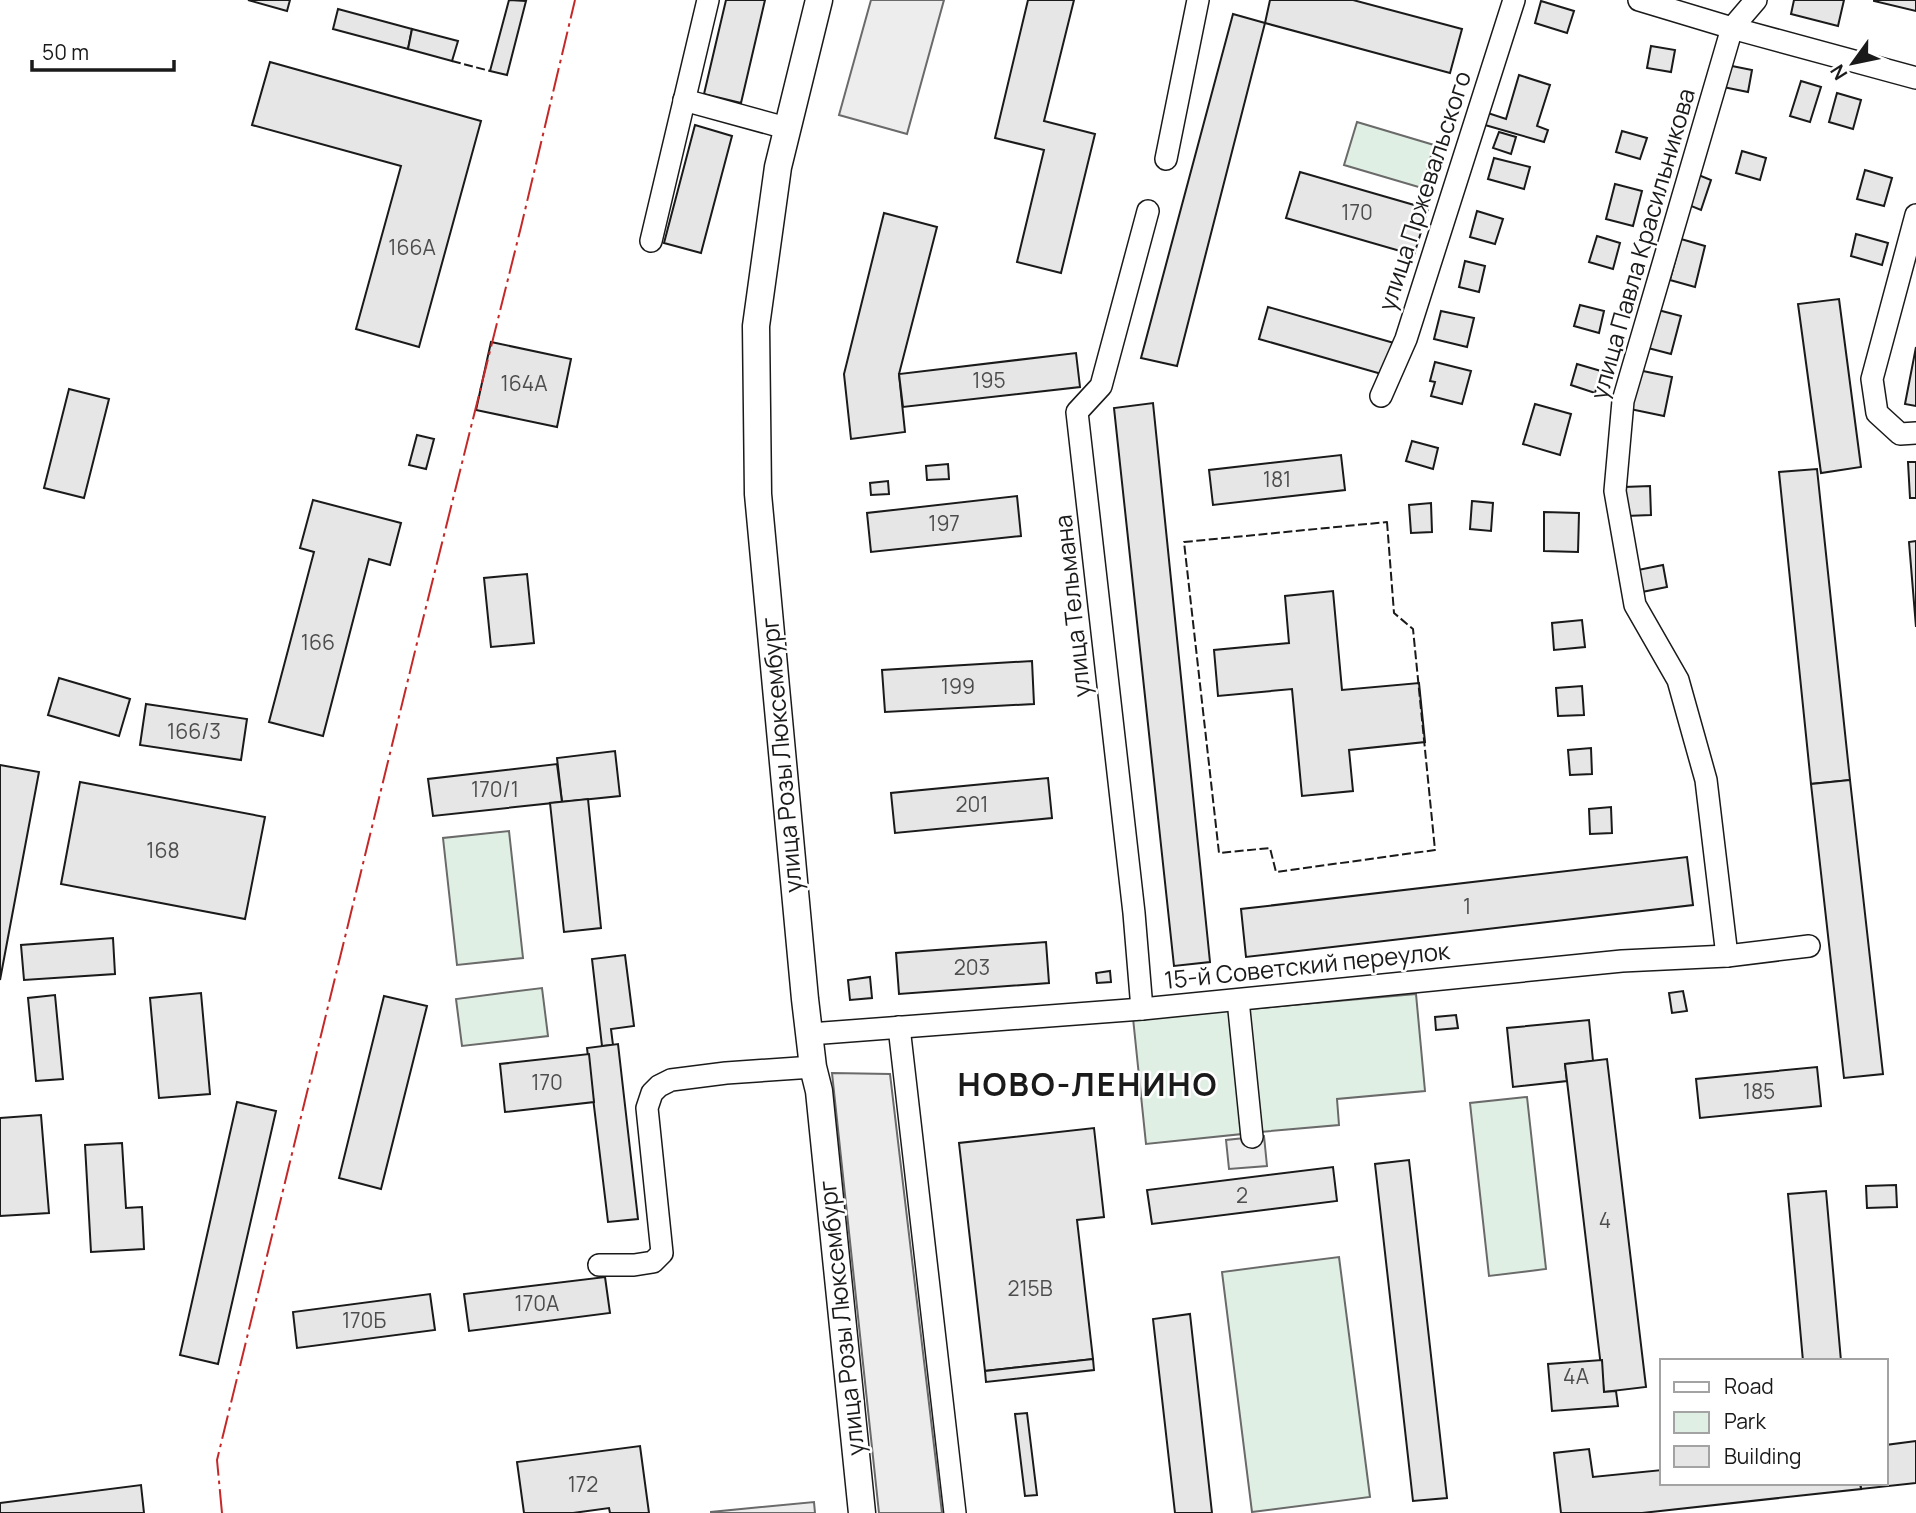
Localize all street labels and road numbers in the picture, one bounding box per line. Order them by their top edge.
street label: улица Пржевальского [1369,66,1478,315]
street label: улица Павла Красильникова [1581,84,1702,403]
street label: улица Тельмана [1046,513,1098,699]
street label: улица Розы Люксембург [752,616,809,894]
street label: 15-й Советский переулок [1162,933,1452,996]
street label: улица Розы Люксембург [810,1179,871,1457]

